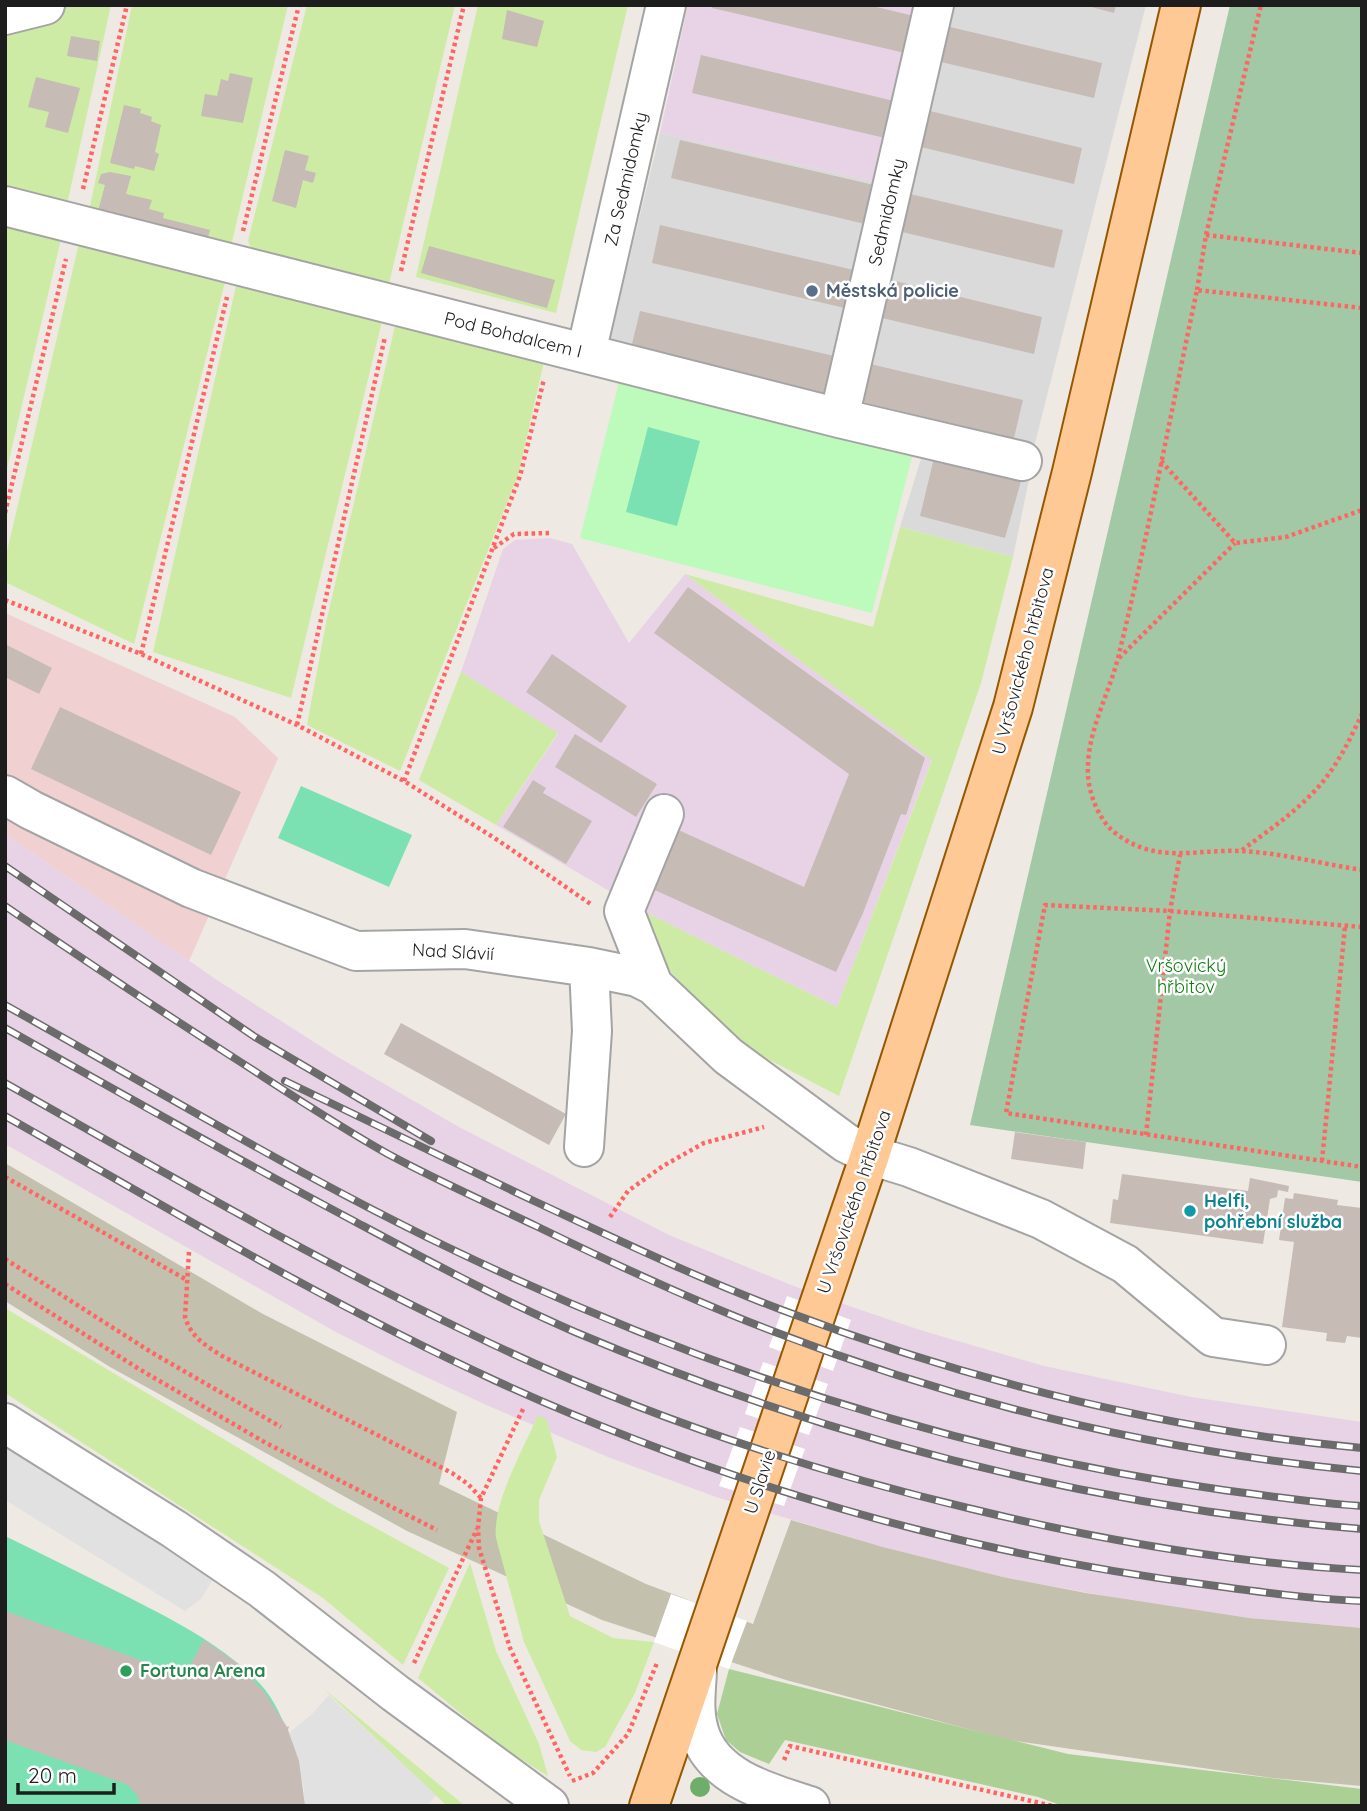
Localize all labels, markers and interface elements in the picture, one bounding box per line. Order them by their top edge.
street label: Za Sedmidomky [599,110,652,248]
street label: Sedmidomky [863,156,910,268]
place label: Městská policie [826,279,959,302]
marker: Městská policie [804,283,820,299]
street label: Pod Bohdalcem I [442,306,584,363]
street label: U Vršovického hřbitova [986,565,1059,757]
street label: Nad Slávií [411,938,495,965]
park label: Vršovický hřbitov [1146,954,1226,998]
street label: U Vršovického hřbitova [811,1107,896,1297]
place label: Helfi, pohřební služba [1204,1189,1342,1233]
marker: Helfi, pohřební služba [1182,1203,1198,1219]
street label: U Slavie [738,1447,781,1517]
place label: Fortuna Arena [140,1659,265,1682]
marker: Fortuna Arena [118,1663,134,1679]
scale bar [18,1752,114,1796]
text: 20 m [28,1762,77,1788]

